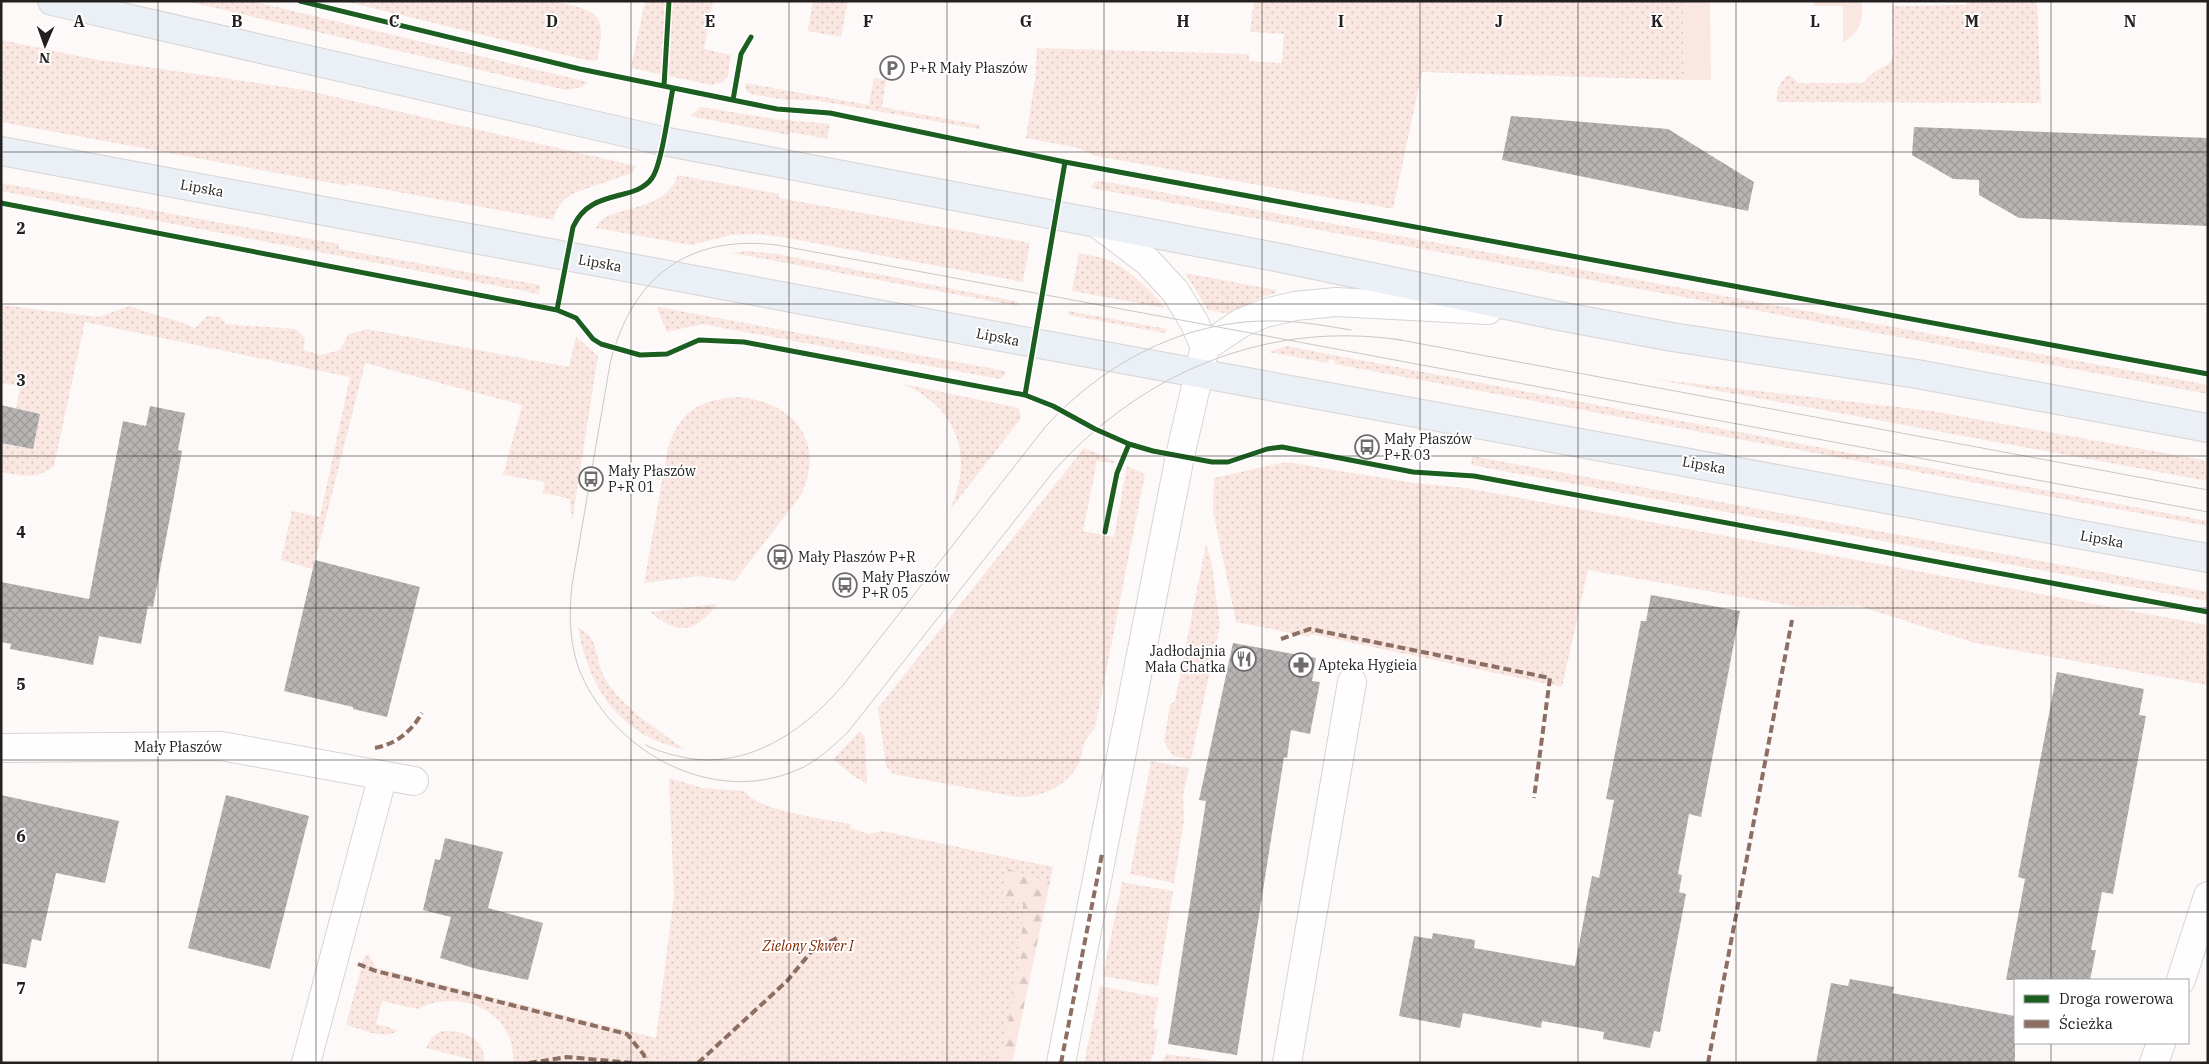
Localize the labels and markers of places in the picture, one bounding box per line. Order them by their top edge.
parking icon: P+R Mały Płaszów [879,55,905,81]
place label: P+R Mały Płaszów [910,59,1028,77]
place label: Mały Płaszów P+R 03 [1384,430,1472,464]
bus stop icon: Mały Płaszów P+R 03 [1354,434,1380,460]
place label: Mały Płaszów P+R 01 [608,462,696,496]
bus stop icon: Mały Płaszów P+R 01 [578,466,604,492]
bus stop icon: Mały Płaszów P+R [767,544,793,570]
place label: Mały Płaszów P+R [798,548,916,566]
place label: Mały Płaszów P+R 05 [862,568,950,602]
bus stop icon: Mały Płaszów P+R 05 [832,572,858,598]
place label: Jadłodajnia Mała Chatka [1145,642,1226,676]
restaurant icon: Jadłodajnia Mała Chatka [1231,646,1257,672]
pharmacy icon: Apteka Hygieia [1288,652,1314,678]
place label: Apteka Hygieia [1318,656,1418,674]

